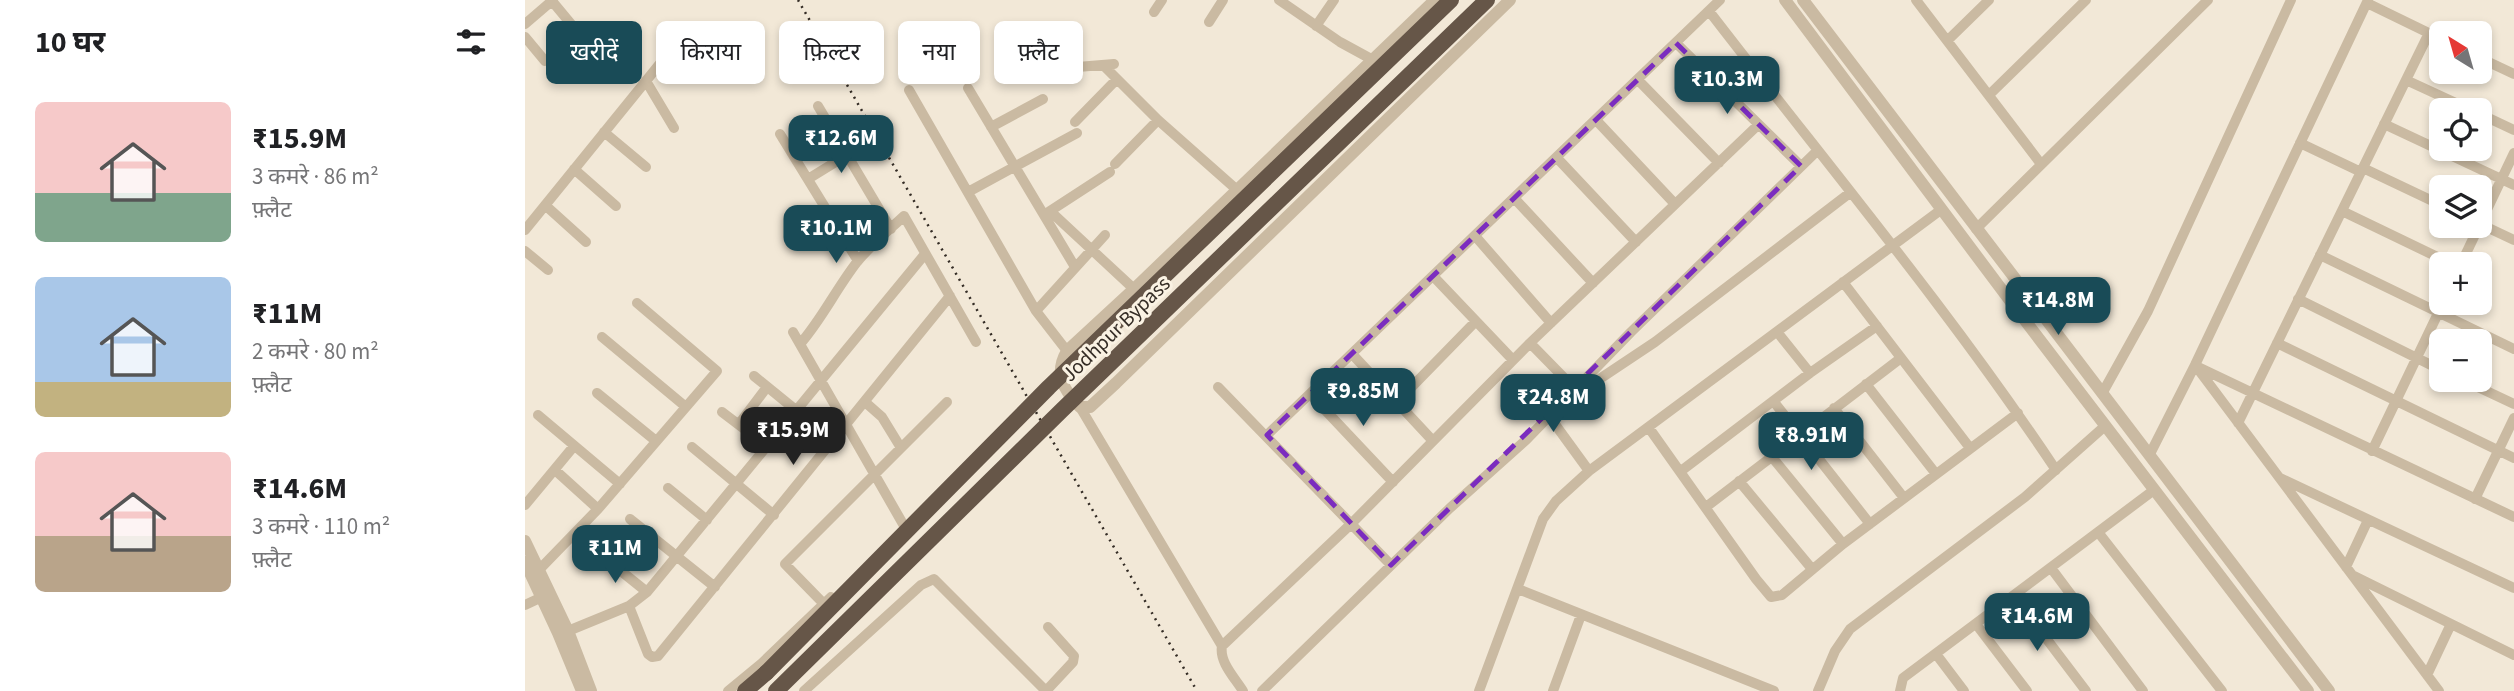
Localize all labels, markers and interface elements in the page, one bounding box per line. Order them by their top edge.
text: 10 घर [35,21,105,64]
chip: खरीदें [546,21,642,84]
chip: किराया [656,21,765,84]
chip: फ़िल्टर [779,21,884,84]
chip: नया [898,21,980,84]
chip: फ़्लैट [994,21,1083,84]
north arrow [2429,21,2492,84]
map controls [2429,21,2492,392]
icon: filters [452,23,490,61]
pin: ₹10.3M [1670,57,1784,116]
text: ₹10.3M [1690,62,1764,95]
button: locate [2429,98,2492,161]
pin: ₹12.6M [784,116,898,175]
text: ₹15.9M [252,117,347,160]
text: ₹12.6M [804,121,878,154]
icon: home [91,130,175,214]
text: 3 कमरे · 86 m² [252,160,379,193]
button: layers [2429,175,2492,238]
text: फ़्लैट [252,193,292,226]
pin: ₹10.1M [779,205,893,265]
text: ₹10.1M [799,211,873,244]
button: + [2429,252,2492,315]
street label: Jodhpur Bypass [1055,269,1177,389]
pin: ₹14.8M [2001,278,2115,337]
text: ₹14.8M [2021,283,2095,316]
text: ₹11M [252,292,322,335]
icon: home [91,305,175,389]
button: − [2429,329,2492,392]
text: 2 कमरे · 80 m² [252,335,379,368]
text: फ़्लैट [252,368,292,401]
pin: ₹9.85M [1306,368,1420,428]
text: ₹9.85M [1326,374,1400,407]
pin: ₹24.8M [1496,374,1610,434]
text: ₹24.8M [1516,380,1590,413]
pin: ₹15.9M [736,407,850,467]
pin: ₹8.91M [1754,412,1868,472]
text: ₹15.9M [756,413,830,446]
text: ₹8.91M [1774,418,1848,451]
text: ₹14.6M [252,467,347,510]
icon: home [91,480,175,564]
text: 3 कमरे · 110 m² [252,510,390,543]
pin: ₹11M [574,526,656,585]
text: ₹11M [588,531,642,564]
text: फ़्लैट [252,543,292,576]
pin: ₹14.6M [1980,594,2094,653]
text: ₹14.6M [2000,599,2074,632]

